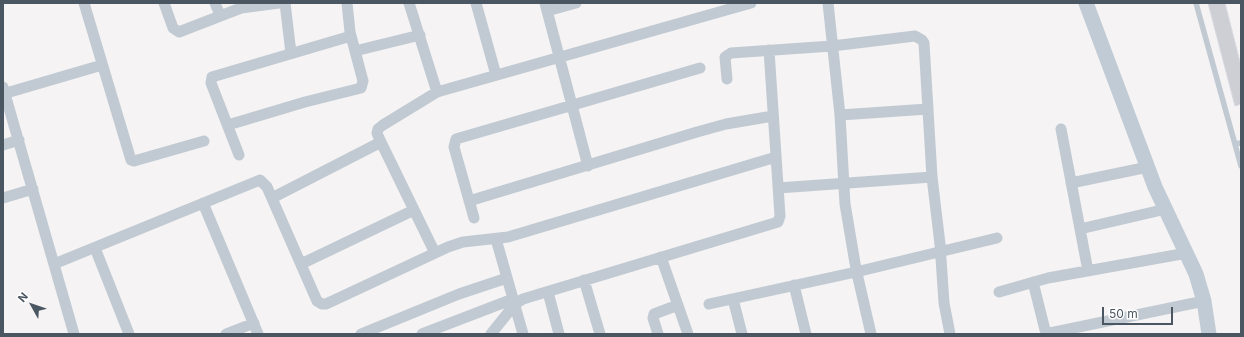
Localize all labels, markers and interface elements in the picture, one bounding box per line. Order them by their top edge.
north arrow [12,285,52,325]
text: N [15,290,31,305]
scale bar [1104,299,1175,325]
text: 50 m [1109,306,1138,321]

